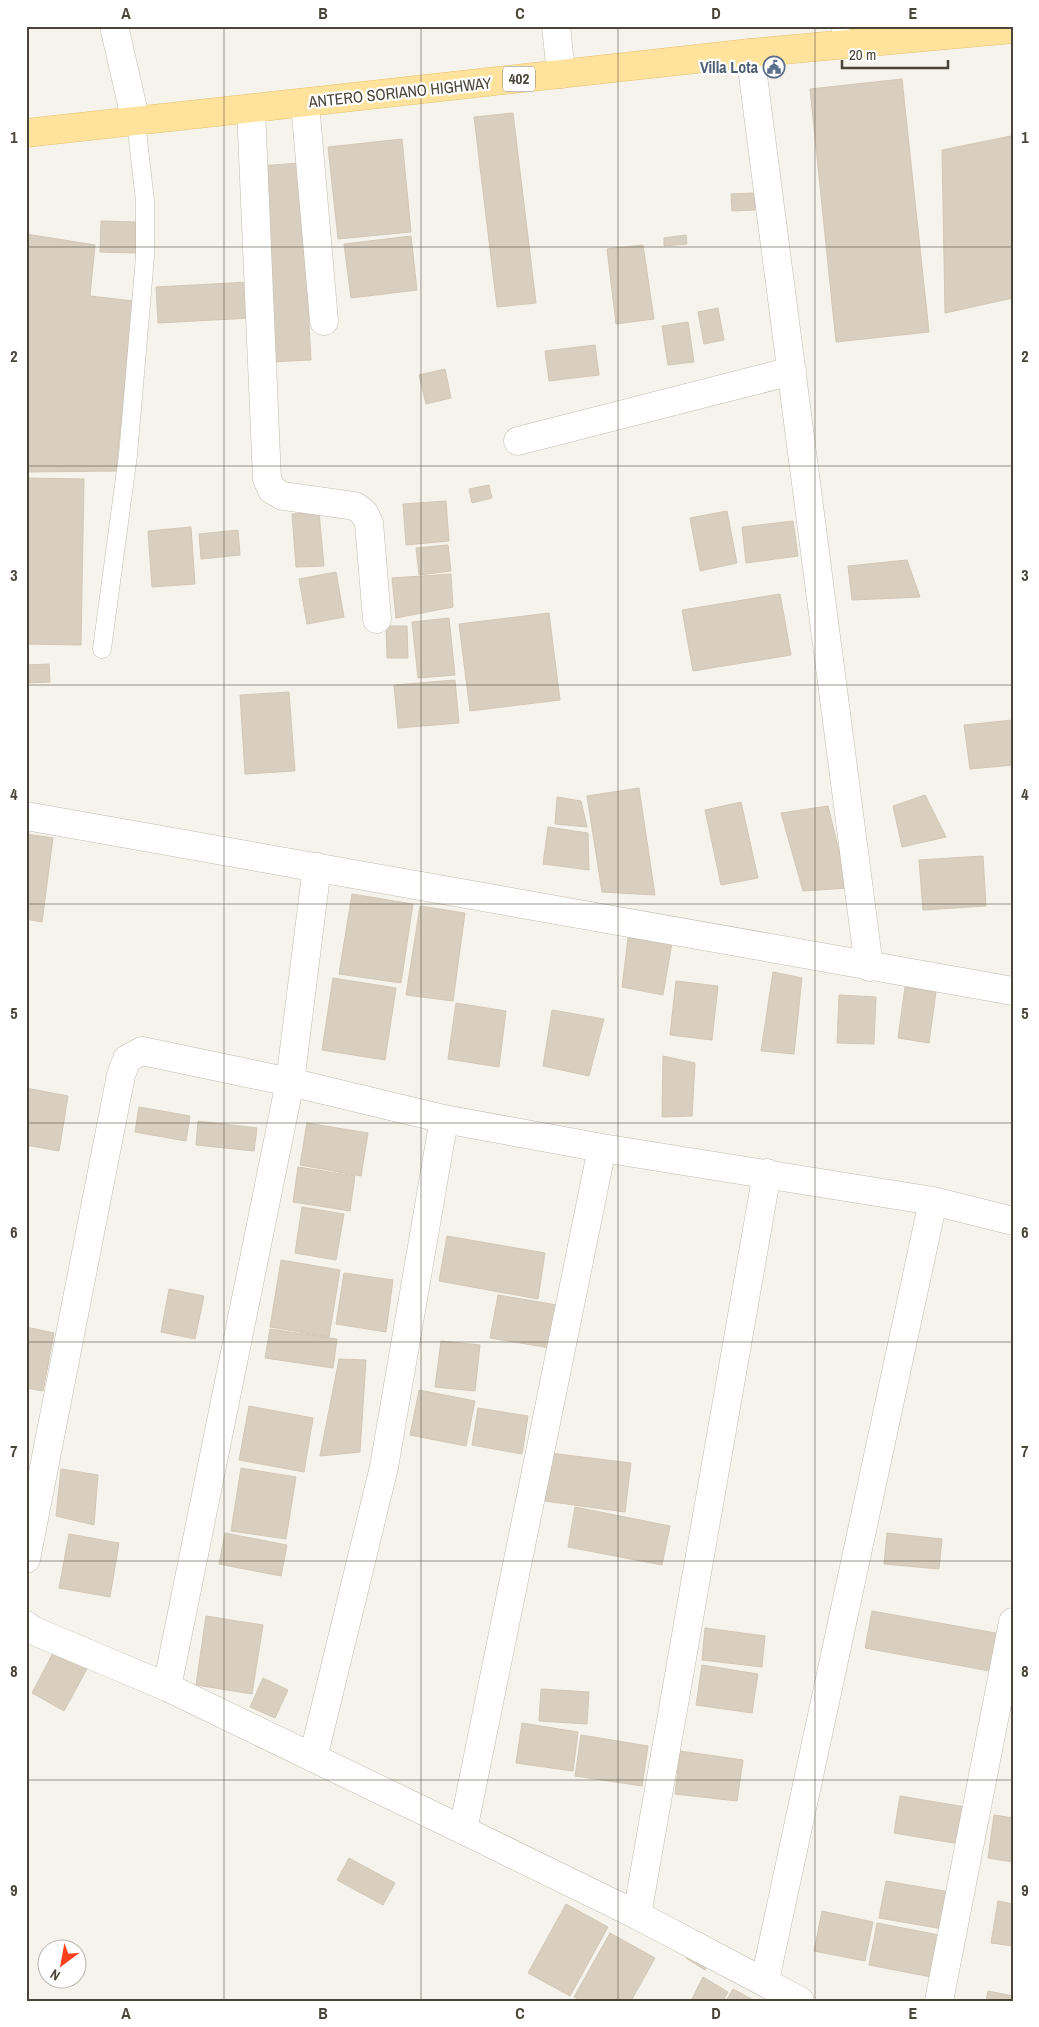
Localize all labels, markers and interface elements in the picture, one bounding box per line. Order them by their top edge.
text: A [121,2,131,24]
text: B [318,2,328,24]
text: C [515,2,525,24]
text: D [711,2,721,24]
text: E [909,2,918,24]
scale bar [842,38,948,70]
text: 20 m [849,44,876,65]
public building icon: Villa Lota [762,55,786,79]
place label: Villa Lota [700,56,759,78]
road number: 402 [503,66,535,92]
street label: ANTERO SORIANO HIGHWAY [306,71,493,113]
text: 1 [10,126,18,148]
text: 1 [1021,126,1029,148]
text: 2 [10,345,18,367]
text: 2 [1021,345,1029,367]
text: 3 [10,564,18,586]
text: 3 [1021,564,1029,586]
text: 4 [10,783,18,805]
text: 4 [1021,783,1029,805]
text: 5 [10,1002,18,1024]
text: 5 [1021,1002,1029,1024]
text: 6 [10,1221,18,1243]
text: 6 [1021,1221,1029,1243]
text: 7 [10,1440,18,1462]
text: 7 [1021,1440,1029,1462]
text: 8 [10,1660,18,1682]
text: 8 [1021,1660,1029,1682]
text: 9 [10,1879,18,1901]
text: 9 [1021,1879,1029,1901]
north arrow [38,1940,88,1990]
text: N [47,1965,63,1985]
text: A [121,2002,131,2024]
text: B [318,2002,328,2024]
text: C [515,2002,525,2024]
text: D [711,2002,721,2024]
text: E [909,2002,918,2024]

